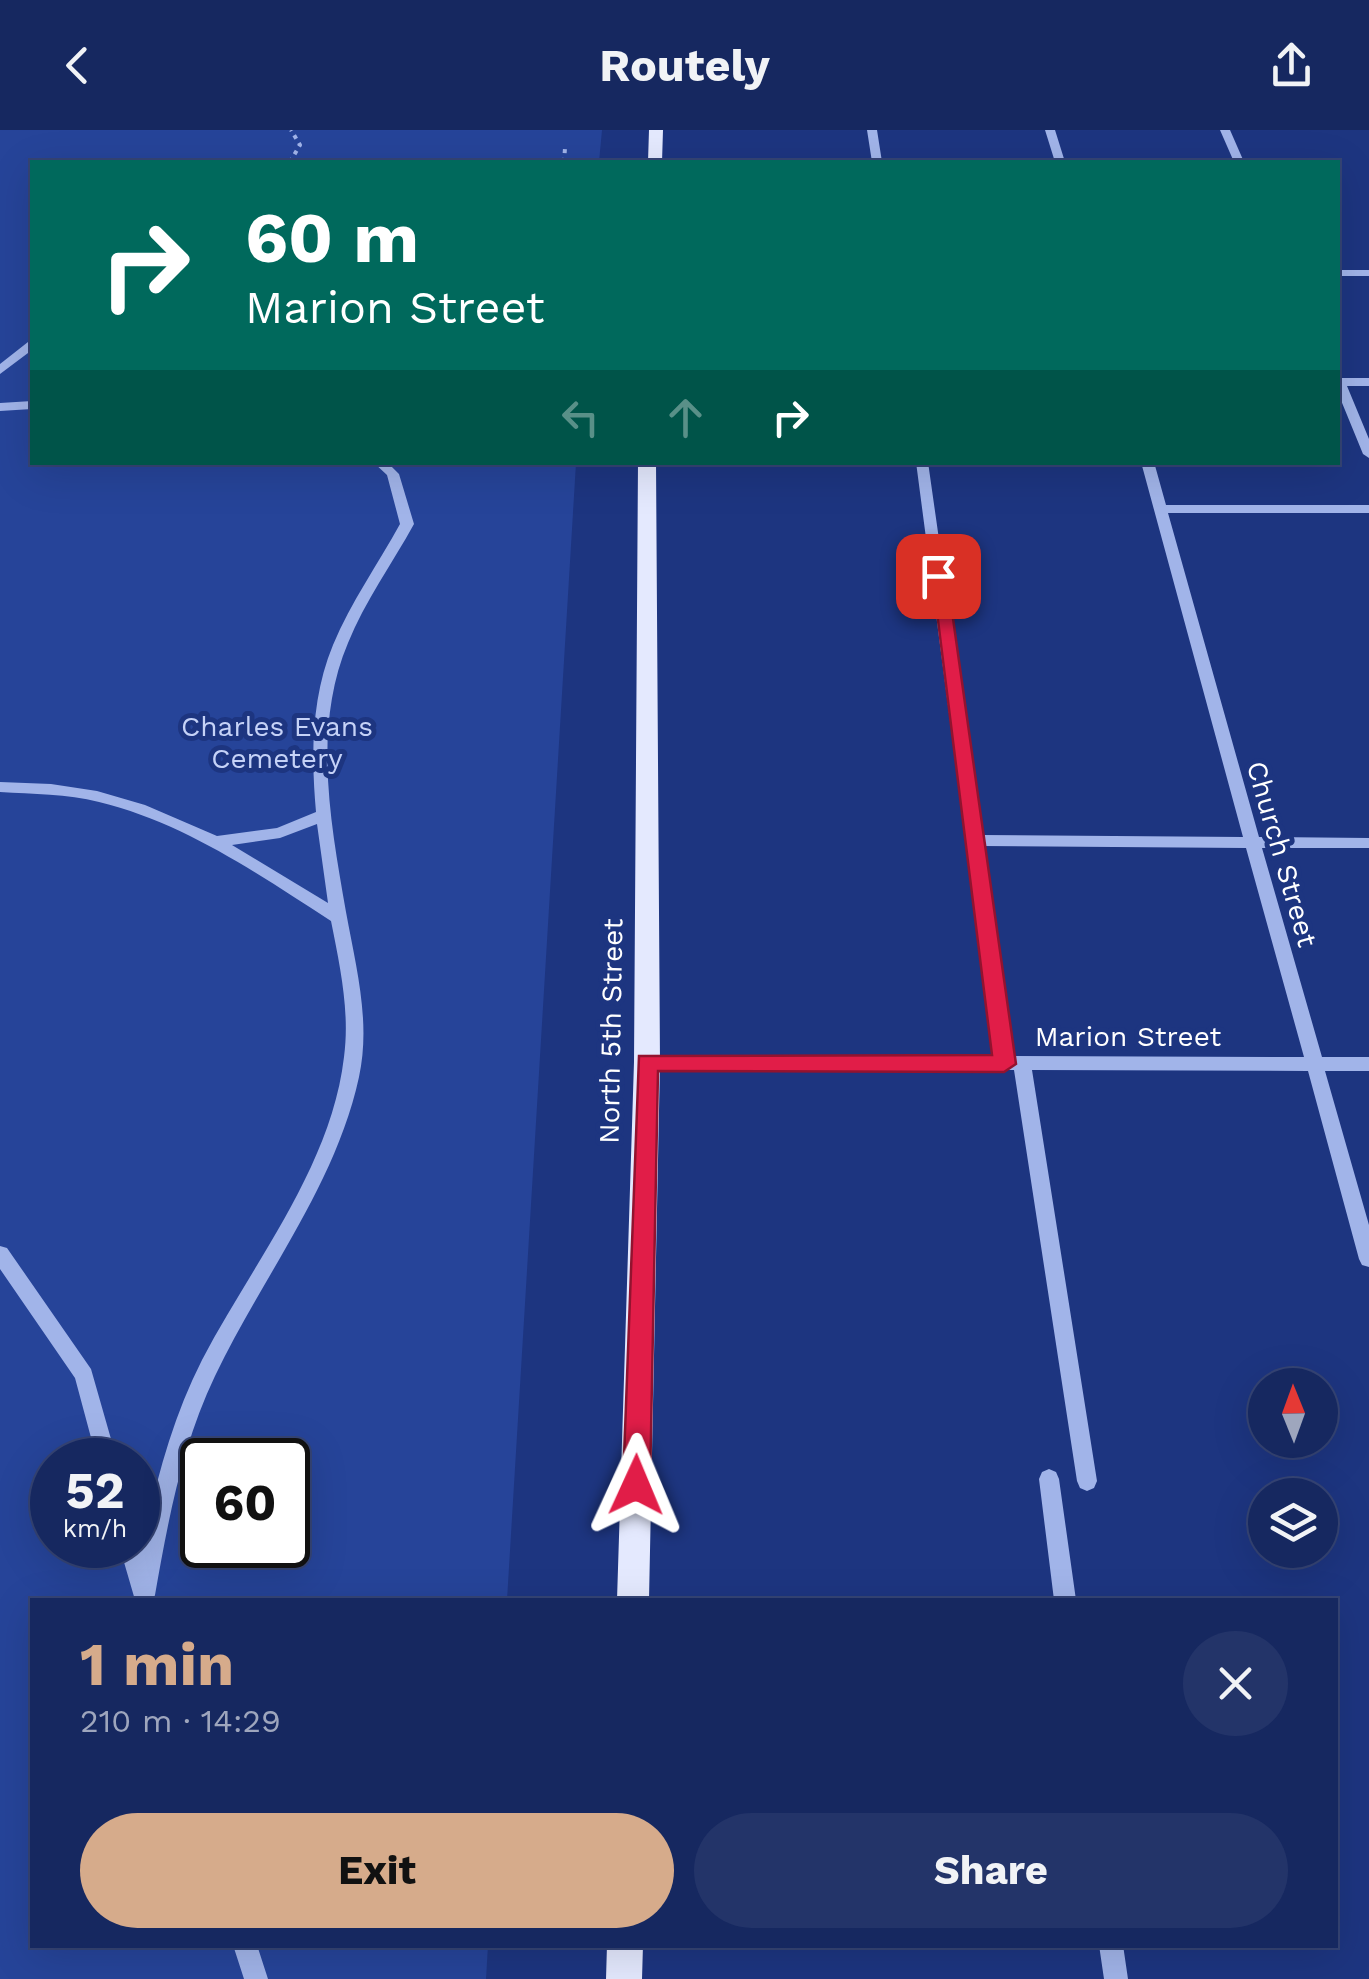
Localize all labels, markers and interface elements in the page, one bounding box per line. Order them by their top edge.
icon: back [50,38,105,93]
icon: share [1264,38,1319,93]
text: Routely [599,39,770,92]
text: 60 m [245,197,419,279]
icon: right [80,200,210,330]
text: Marion Street [245,281,545,334]
icon: left [553,390,608,445]
icon: ahead [658,390,713,445]
icon: right [763,390,818,445]
pin [896,534,981,619]
icon: arrive [911,549,966,604]
park label: Charles Evans Cemetery [181,710,373,775]
street label: Church Street [1240,757,1324,951]
street label: North 5th Street [593,918,629,1144]
street label: Marion Street [1035,1020,1221,1053]
north arrow [1248,1368,1338,1458]
map controls [1248,1368,1338,1568]
position arrow [584,1433,688,1537]
speed limit sign: 60 [180,1438,310,1568]
text: 52 [66,1461,124,1520]
button: layers [1248,1478,1338,1568]
text: km/h [63,1514,127,1543]
text: 1 min [80,1629,234,1700]
button: close [1183,1631,1288,1736]
text: 210 m · 14:29 [80,1702,281,1740]
button: Exit [80,1813,674,1928]
button: Share [694,1813,1288,1928]

